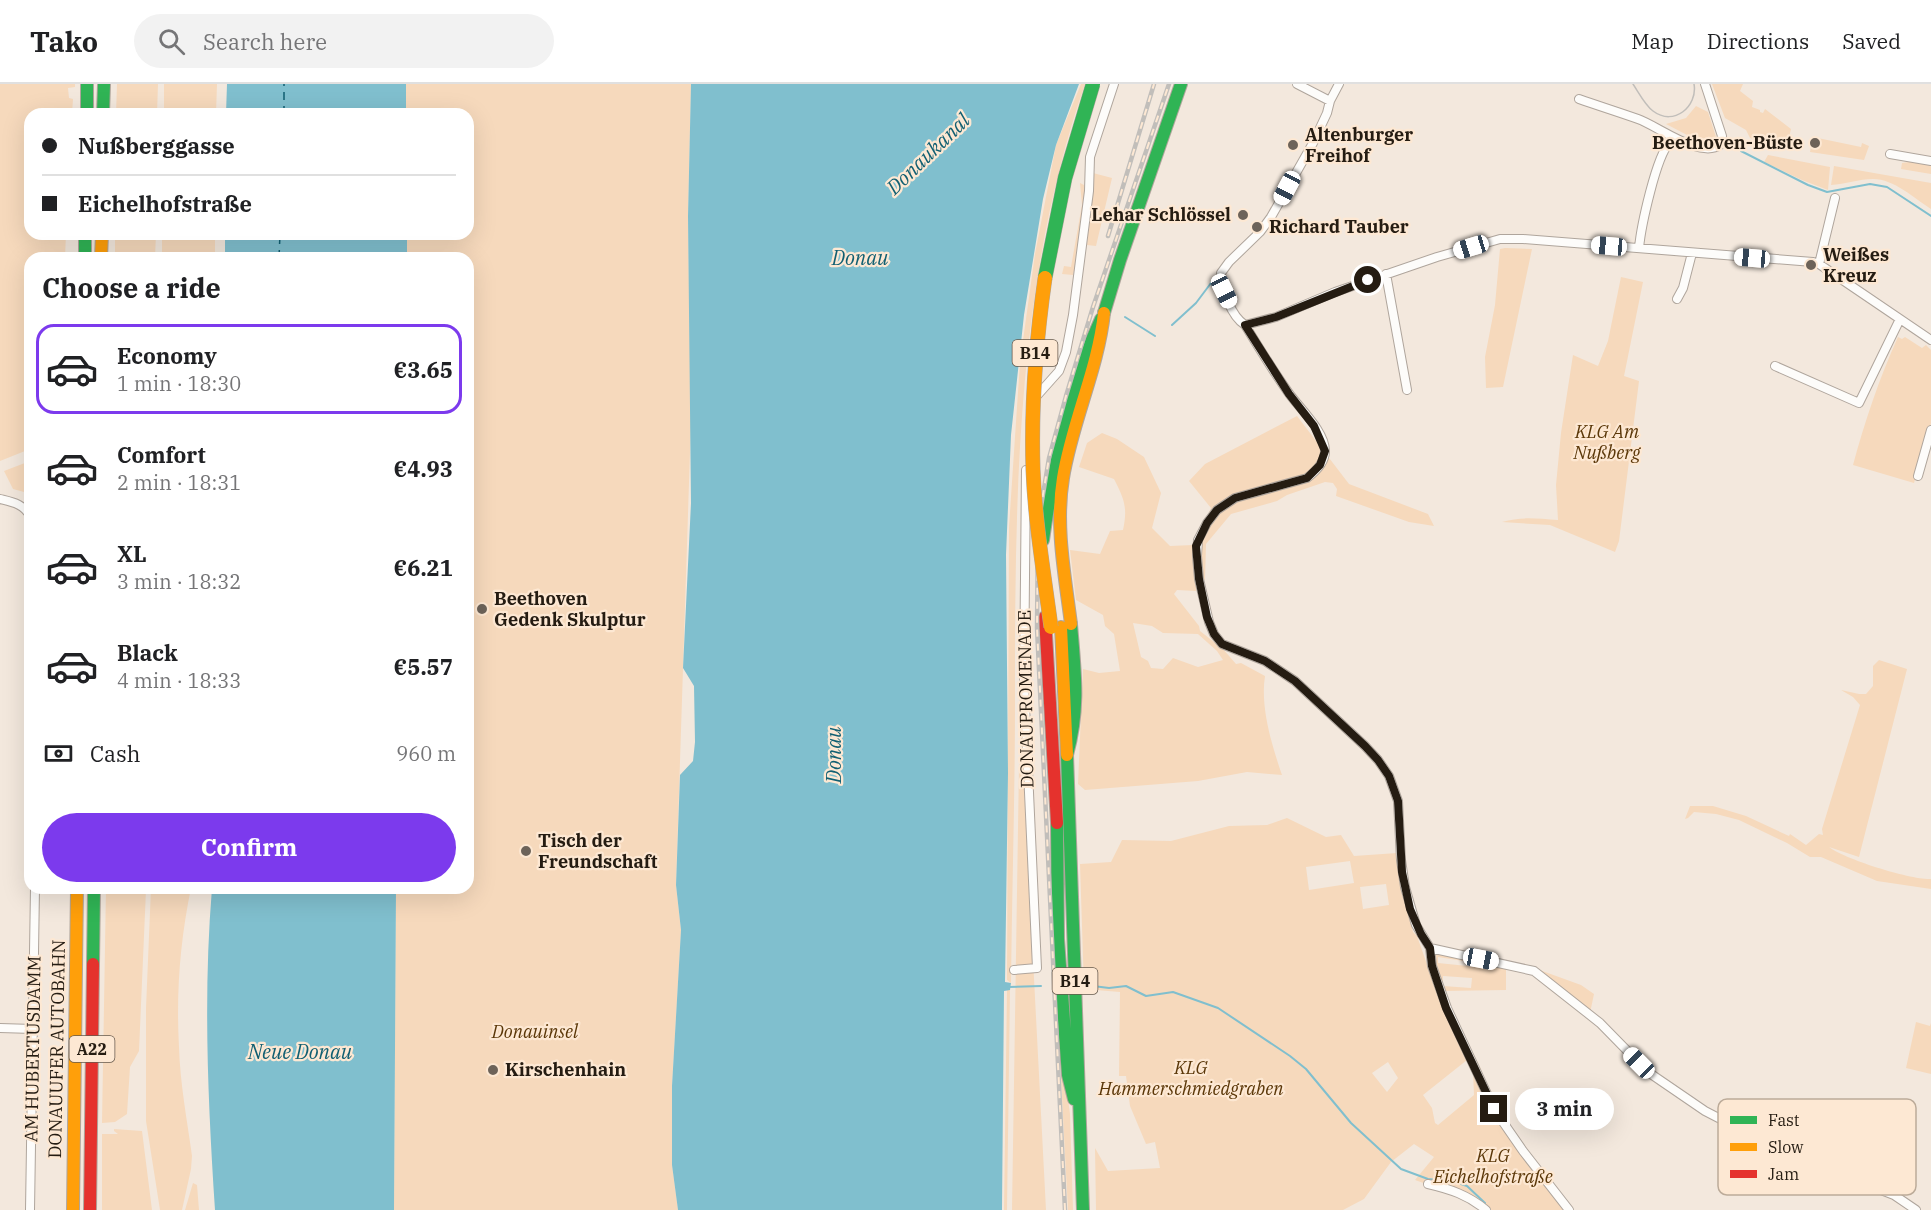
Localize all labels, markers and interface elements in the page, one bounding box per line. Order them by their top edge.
search box [134,14,554,68]
text: Tako [30,23,98,60]
icon: search [155,25,188,58]
text: Search here [203,27,327,56]
text: Map [1631,27,1674,55]
text: Directions [1707,27,1809,55]
text: Saved [1842,27,1901,55]
water label: Donaukanal [879,107,975,201]
place label: Altenburger Freihof [1305,123,1413,167]
text: Nußberggasse [78,131,235,160]
place label: Beethoven-Büste [1652,131,1803,154]
marker: Beethoven-Büste [1808,136,1822,150]
marker: Altenburger Freihof [1286,138,1300,152]
car [1271,168,1303,208]
text: Eichelhofstraße [78,189,252,218]
place label: Lehar Schlössel [1091,203,1231,226]
marker: Lehar Schlössel [1236,208,1250,222]
place label: Richard Tauber [1269,215,1409,238]
marker: Richard Tauber [1250,220,1264,234]
car [1451,233,1491,261]
car [1590,235,1628,257]
place label: Weißes Kreuz [1823,243,1889,287]
water label: Donau [831,244,889,271]
car [1733,247,1771,269]
marker: Weißes Kreuz [1804,258,1818,272]
route start [1354,266,1381,293]
text: Choose a ride [42,270,221,305]
car [1208,271,1240,311]
road number: B14 [1012,340,1058,366]
text: Economy [117,341,217,370]
icon: car [45,342,99,396]
text: €3.65 [394,355,453,384]
text: 1 min · 18:30 [117,370,241,397]
park label: KLG Am Nußberg [1573,420,1641,464]
text: Comfort [117,440,206,469]
icon: car [45,441,99,495]
text: €4.93 [394,454,453,483]
text: 2 min · 18:31 [117,469,241,496]
text: XL [117,539,147,568]
icon: car [45,540,99,594]
text: €6.21 [394,553,453,582]
text: 3 min · 18:32 [117,568,241,595]
place label: Beethoven Gedenk Skulptur [494,587,646,631]
marker: Beethoven Gedenk Skulptur [475,602,489,616]
street label: DONAUPROMENADE [1012,610,1039,788]
text: Black [117,638,178,667]
icon: car [45,639,99,693]
text: €5.57 [394,652,453,681]
text: 4 min · 18:33 [117,667,241,694]
water label: Donau [820,726,847,784]
icon: cash [42,737,75,770]
text: Cash [90,739,141,768]
text: 960 m [396,740,456,767]
button: Confirm [42,813,456,882]
place label: Tisch der Freundschaft [538,829,658,873]
marker: Tisch der Freundschaft [519,844,533,858]
street label: DONAUUFER AUTOBAHN [43,939,70,1159]
car [1462,947,1500,971]
street label: AM HUBERTUSDAMM [19,956,46,1142]
road number: B14 [1052,968,1098,994]
park label: Donauinsel [491,1020,579,1043]
road number: A22 [70,1036,115,1062]
water label: Neue Donau [247,1038,353,1065]
car [1620,1044,1658,1082]
park label: KLG Hammerschmiedgraben [1098,1056,1284,1100]
place label: Kirschenhain [505,1058,626,1081]
marker: Kirschenhain [486,1063,500,1077]
callout: 3 min [1515,1088,1614,1130]
route end [1480,1095,1507,1122]
text: 3 min [1537,1095,1593,1122]
legend [1718,1099,1916,1195]
text: Fast [1768,1110,1800,1130]
text: Slow [1768,1137,1804,1157]
park label: KLG Eichelhofstraße [1432,1144,1553,1188]
text: Jam [1768,1164,1799,1184]

